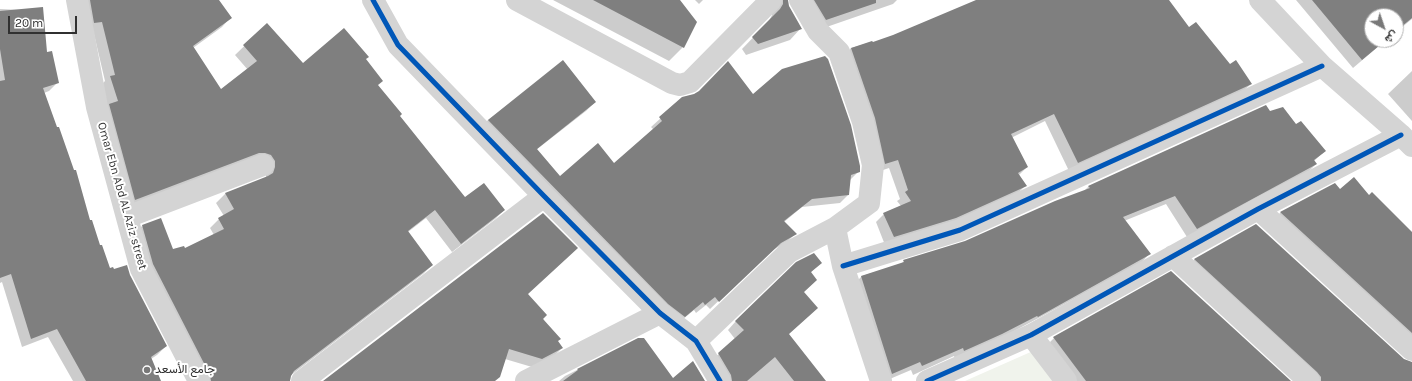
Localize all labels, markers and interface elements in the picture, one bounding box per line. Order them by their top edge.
scale bar [10,8,79,34]
north arrow [1364,8,1404,48]
text: 20 m [15,16,43,30]
text: ش [1382,28,1401,46]
street label: Omar Ebn Abd AL Aziz street [94,121,150,271]
place label: جامع الأسعد [155,363,215,377]
marker: جامع الأسعد [142,365,152,375]

